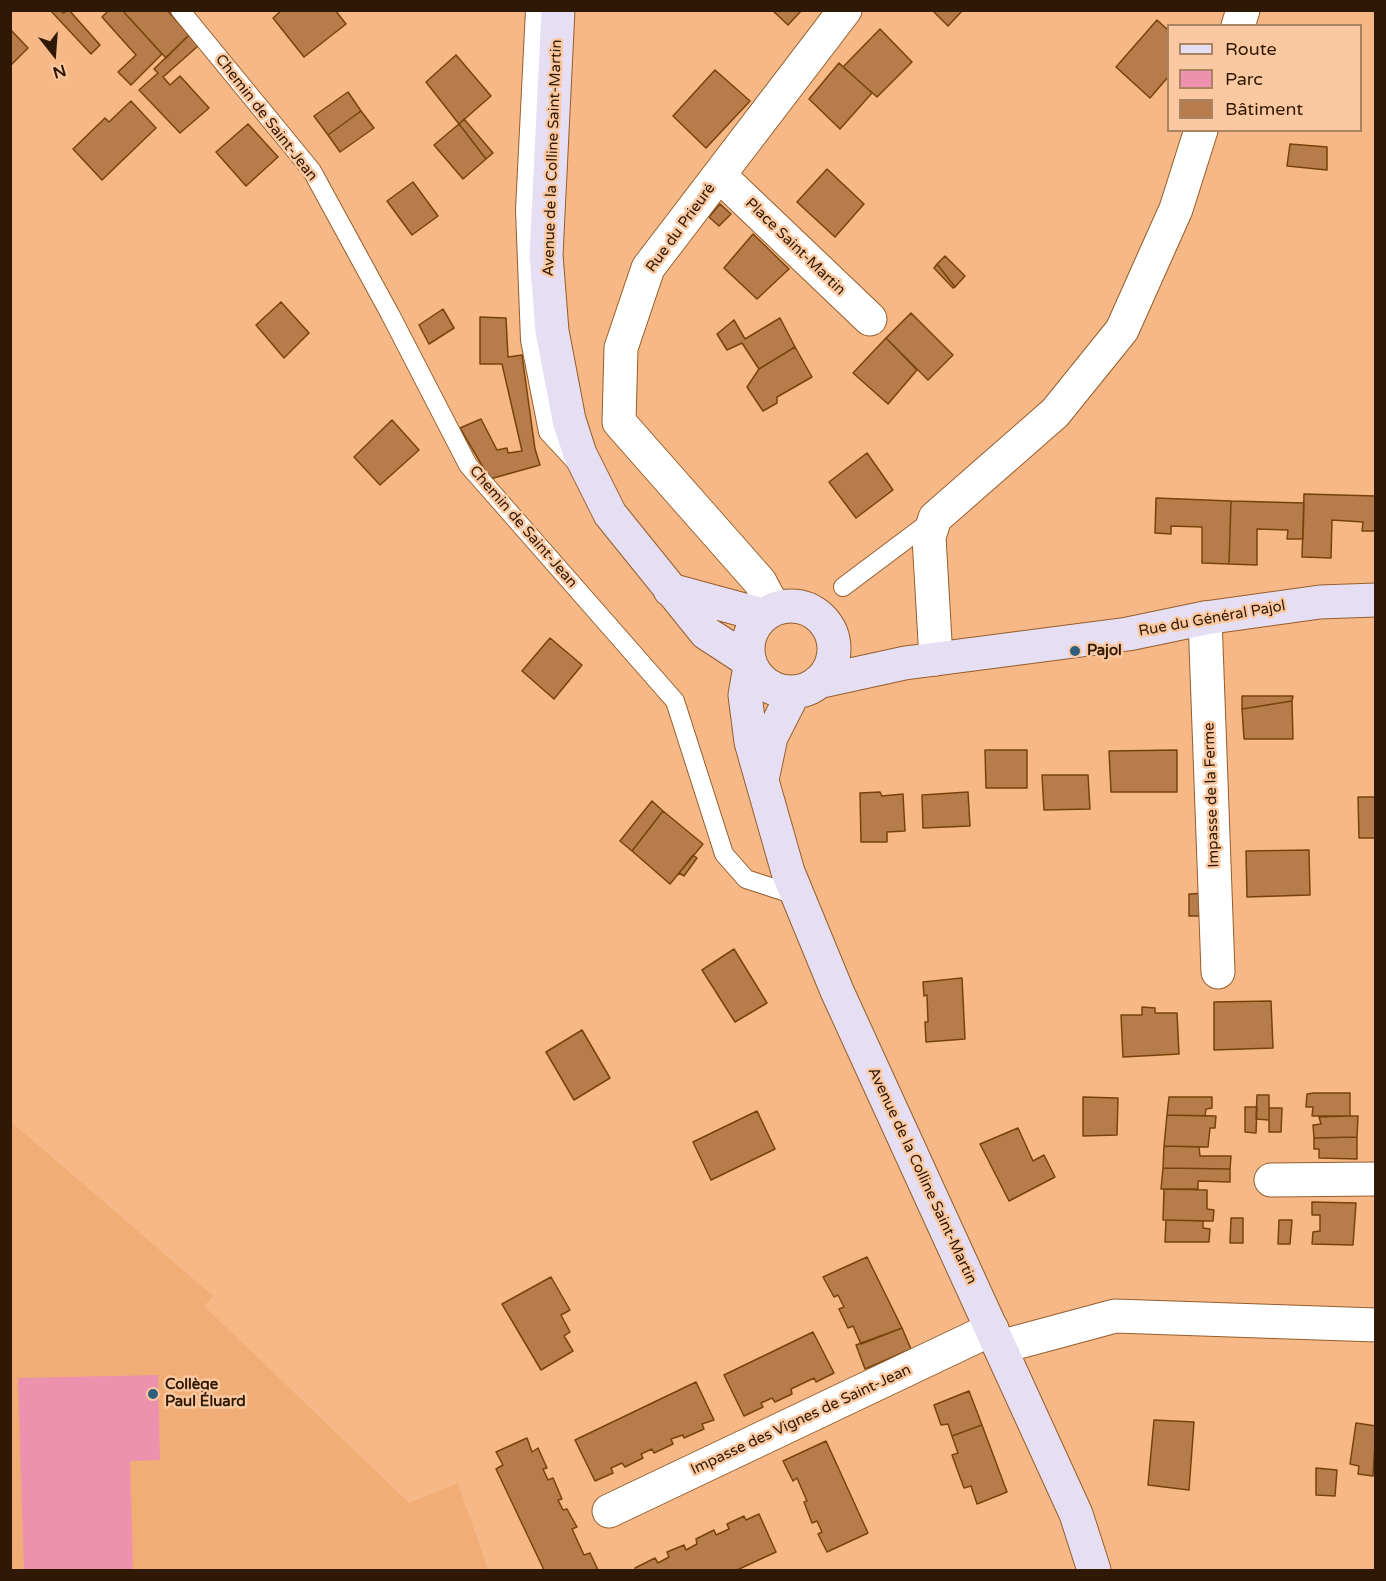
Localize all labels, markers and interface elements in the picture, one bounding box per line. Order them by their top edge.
north arrow [24,24,84,84]
legend [1167,24,1362,132]
text: Route [1225,38,1277,60]
street label: Avenue de la Colline Saint-Martin [540,39,566,277]
street label: Chemin de Saint-Jean [211,51,321,185]
text: N [50,60,68,83]
text: Parc [1225,68,1263,90]
text: Bâtiment [1225,98,1303,120]
street label: Rue du Prieuré [643,180,719,276]
street label: Place Saint-Martin [741,195,849,299]
street label: Chemin de Saint-Jean [465,462,581,592]
street label: Rue du Général Pajol [1137,597,1287,641]
place label: Pajol [1087,642,1122,660]
marker: Pajol [1068,644,1082,658]
street label: Impasse de la Ferme [1200,722,1224,868]
street label: Avenue de la Colline Saint-Martin [864,1065,980,1287]
street label: Impasse des Vignes de Saint-Jean [688,1361,914,1479]
place label: Collège Paul Éluard [165,1376,246,1411]
marker: Collège Paul Éluard [146,1387,160,1401]

